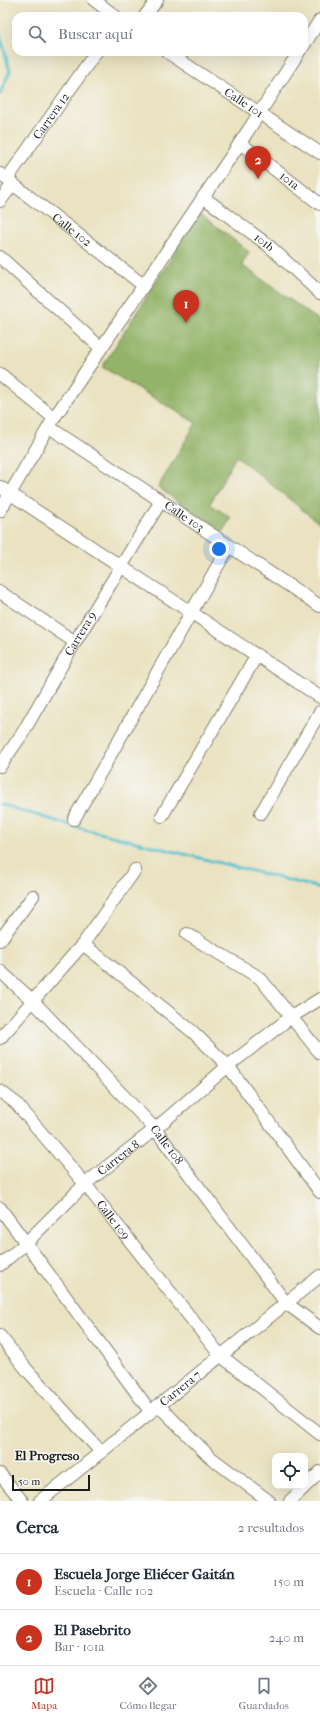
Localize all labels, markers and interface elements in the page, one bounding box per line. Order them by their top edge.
search box [12,12,308,56]
icon: search [26,23,48,45]
text: Buscar aquí [58,25,133,43]
street label: Calle 101 [222,85,266,121]
street label: Carrera 12 [30,90,72,142]
pin: 2 [245,146,271,179]
street label: 101a [277,169,302,193]
street label: Calle 102 [50,210,94,249]
street label: 101b [251,230,277,254]
pin: 1 [173,290,199,323]
street label: Calle 103 [162,498,207,534]
your location [209,539,229,559]
street label: Carrera 9 [62,609,99,658]
street label: Calle 108 [147,1122,186,1167]
street label: Carrera 8 [95,1137,142,1178]
street label: Calle 109 [94,1197,133,1242]
street label: Carrera 7 [157,1367,204,1409]
district label: El Progreso [15,1448,80,1464]
map controls [272,1453,308,1489]
button: locate [272,1453,308,1489]
scale bar [12,1473,90,1492]
text: 50 m [18,1475,40,1488]
text: Cerca [16,1517,58,1537]
text: 2 resultados [238,1520,304,1535]
text: Escuela Jorge Eliécer Gaitán [54,1565,235,1583]
text: 1 [27,1574,31,1589]
text: 150 m [273,1574,304,1589]
text: Escuela · Calle 102 [54,1583,153,1598]
text: El Pasebrito [54,1621,131,1639]
text: 2 [26,1630,32,1645]
text: 240 m [269,1630,304,1645]
text: Bar · 101a [54,1639,105,1654]
tab: Mapa [31,1675,57,1712]
tab: Cómo llegar [119,1675,176,1712]
tab: Guardados [239,1675,289,1712]

